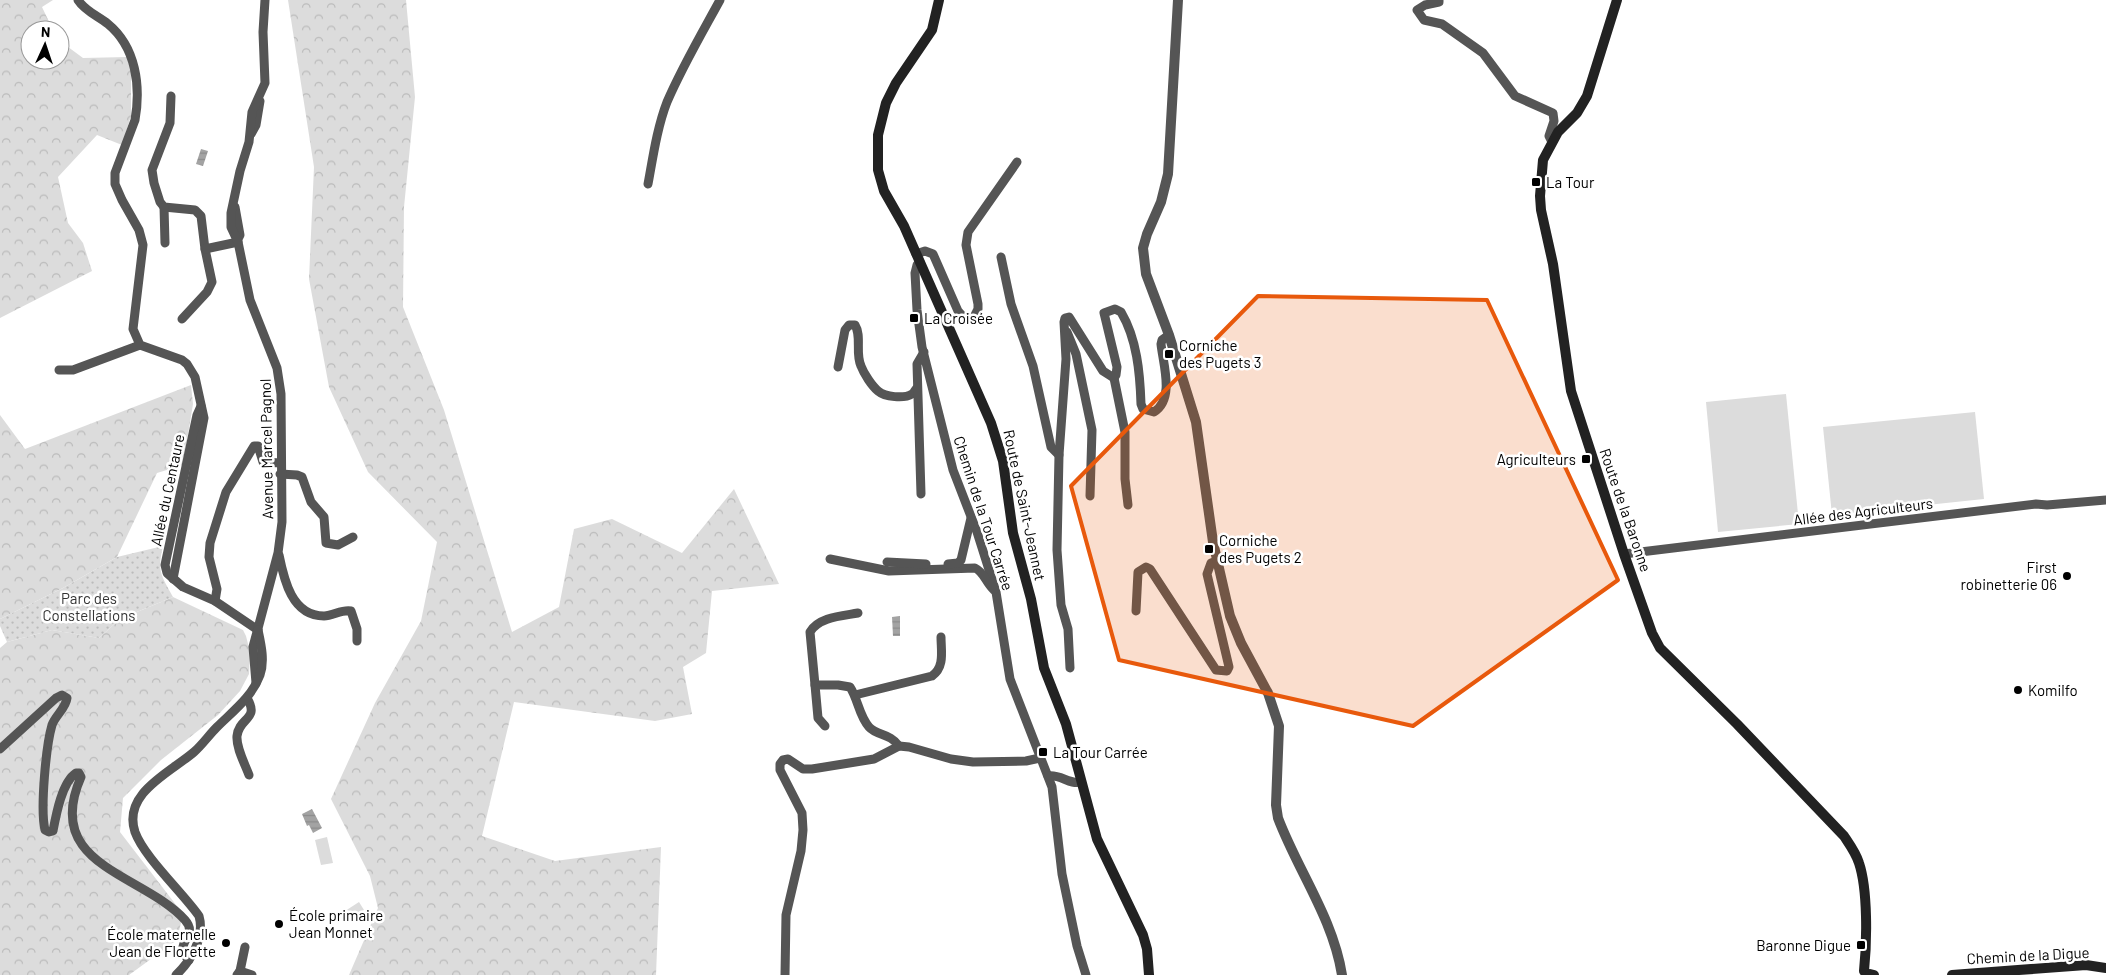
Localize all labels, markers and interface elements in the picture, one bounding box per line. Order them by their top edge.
north arrow [20,20,70,70]
text: N [41,23,51,40]
place label: La Tour [1546,173,1595,191]
marker: La Tour [1530,176,1542,188]
place label: La Croisée [924,309,993,327]
marker: La Croisée [908,312,920,324]
place label: Corniche des Pugets 3 [1179,336,1262,371]
marker: Corniche des Pugets 3 [1163,348,1175,360]
street label: Avenue Marcel Pagnol [256,378,276,520]
street label: Route de Saint-Jeannet [1000,428,1050,582]
street label: Allée du Centaure [146,432,188,548]
street label: Chemin de la Tour Carrée [951,433,1017,593]
street label: Route de la Baronne [1596,446,1656,574]
place label: Agriculteurs [1497,450,1576,468]
marker: Agriculteurs [1580,453,1592,465]
street label: Allée des Agriculteurs [1792,494,1934,528]
place label: Corniche des Pugets 2 [1219,531,1302,566]
marker: Corniche des Pugets 2 [1203,543,1215,555]
place label: First robinetterie 06 [1960,558,2057,593]
marker: First robinetterie 06 [2061,570,2073,582]
park label: Parc des Constellations [42,589,136,624]
place label: Komilfo [2028,681,2078,699]
marker: Komilfo [2012,684,2024,696]
place label: La Tour Carrée [1053,743,1148,761]
marker: La Tour Carrée [1037,746,1049,758]
place label: École primaire Jean Monnet [289,906,383,941]
marker: École primaire Jean Monnet [273,918,285,930]
place label: École maternelle Jean de Florette [107,925,216,960]
place label: Baronne Digue [1756,936,1851,954]
marker: École maternelle Jean de Florette [220,937,232,949]
marker: Baronne Digue [1855,939,1867,951]
street label: Chemin de la Digue [1966,943,2090,967]

